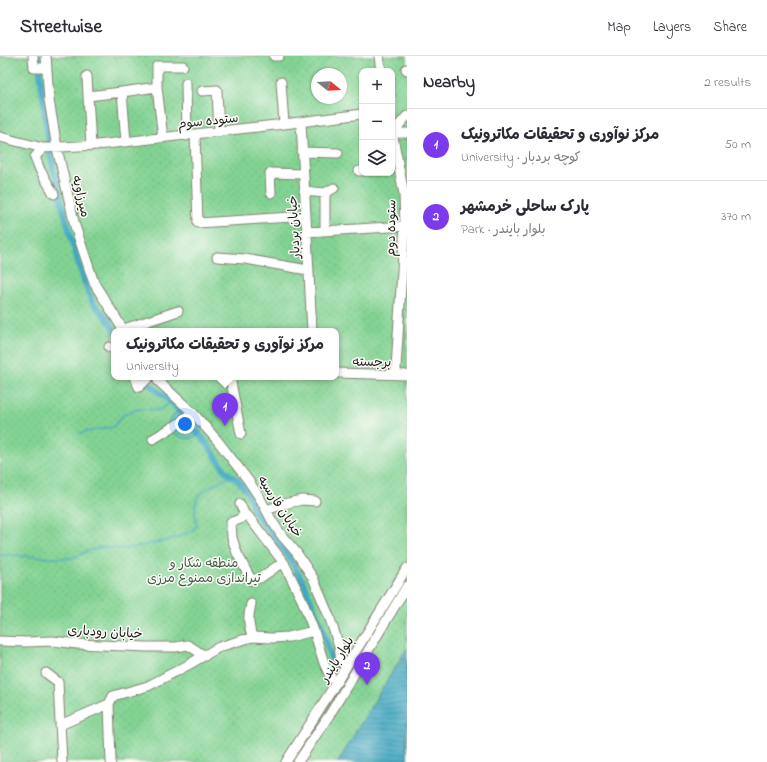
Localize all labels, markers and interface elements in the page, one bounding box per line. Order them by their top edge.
text: Streetwise [20,14,102,41]
text: Map [607,17,631,38]
text: Layers [653,17,691,38]
text: Share [713,17,747,38]
north arrow [311,68,347,104]
map controls [359,68,395,176]
button: + [359,68,395,104]
text: Nearby [423,70,475,95]
text: 2 results [704,73,751,92]
button: − [359,104,395,140]
street label: ستوده سوم [177,109,239,134]
text: مرکز نوآوری و تحقیقات مکاترونیک [461,124,659,146]
text: 1 [434,135,438,154]
text: 50 m [725,135,751,154]
button: layers [359,140,395,176]
text: University · کوچه بردبار [461,148,581,167]
street label: میرزاویه [66,173,95,219]
street label: خیابان بردبار [283,195,306,260]
text: پارک ساحلی خرمشهر [461,196,589,218]
street label: ستوده دوم [382,199,401,257]
text: 2 [433,207,439,226]
text: 370 m [721,207,751,226]
text: Park · بلوار بایندر [461,220,546,239]
popup [111,328,339,380]
text: مرکز نوآوری و تحقیقات مکاترونیک [126,334,324,356]
street label: برجسته [352,353,392,372]
text: University [126,357,179,376]
pin: 1 [212,393,238,426]
your location [175,414,195,434]
street label: خیابان فارسیه [253,472,307,541]
park label: منطقه شکار و تیراندازی ممنوع مرزی [147,554,261,588]
street label: خیابان رودباری [67,621,143,644]
street label: بلوار بایندر [315,633,359,688]
pin: 2 [354,652,380,685]

